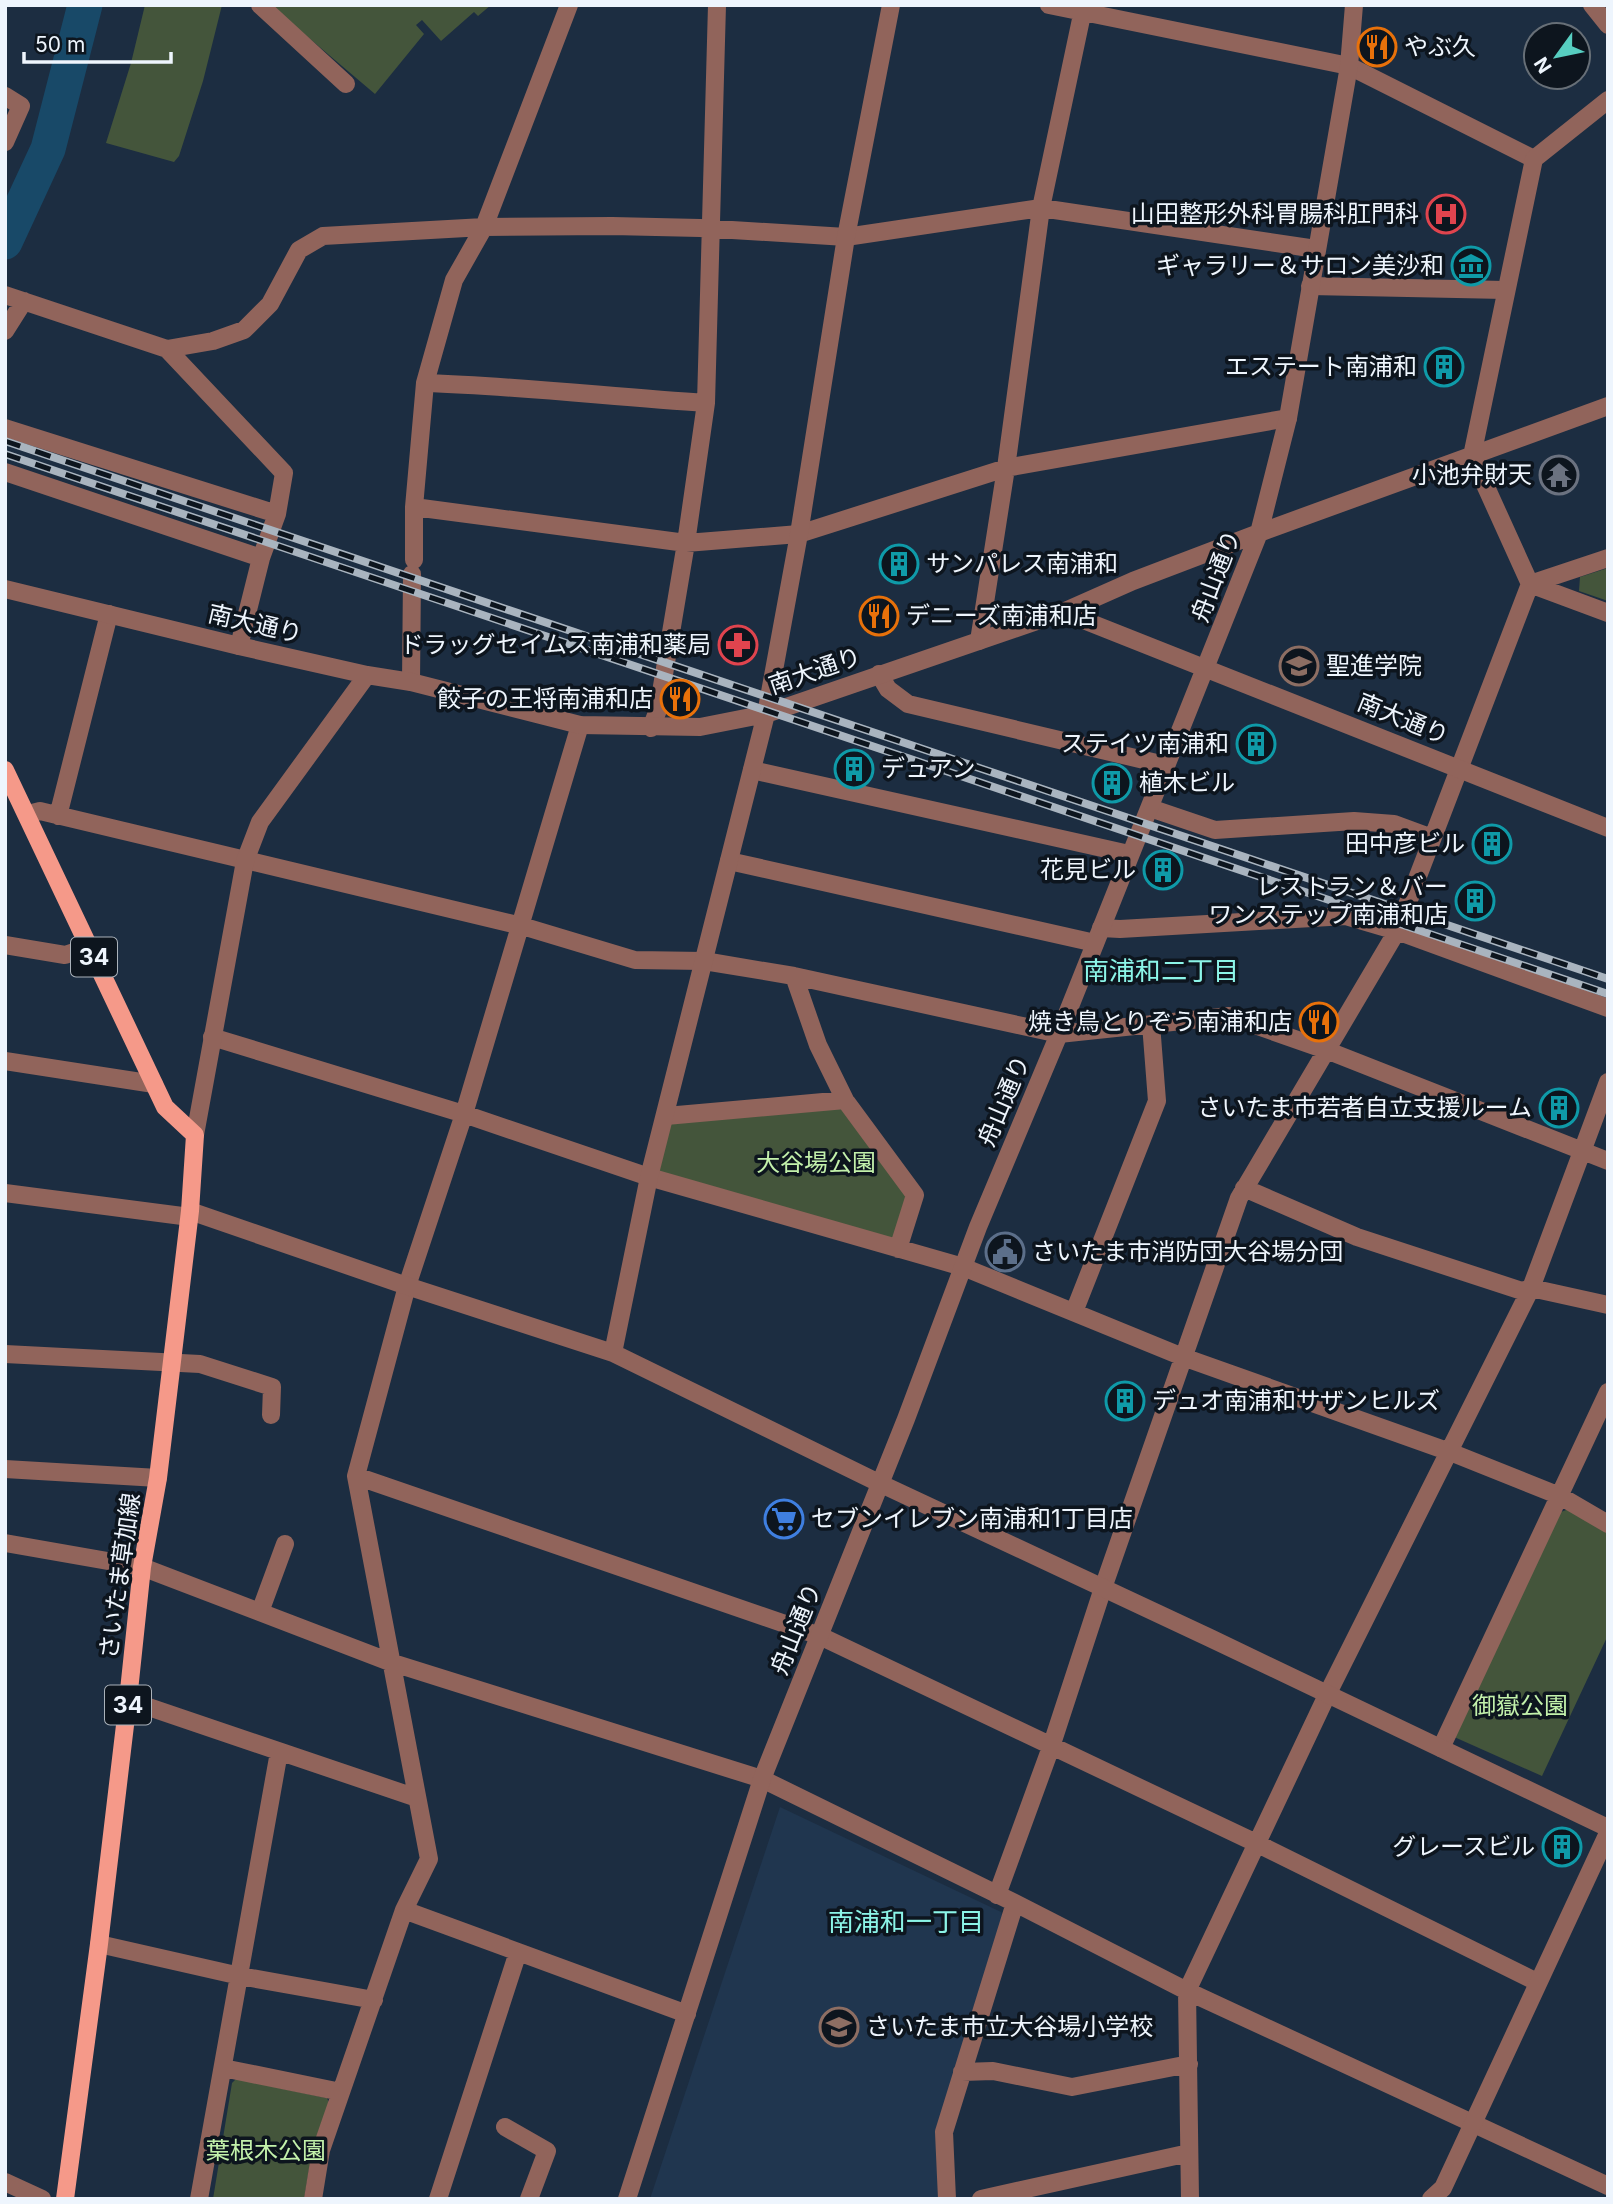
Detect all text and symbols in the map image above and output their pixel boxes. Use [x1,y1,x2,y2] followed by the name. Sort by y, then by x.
[24,21,172,65] scale bar
[1522,21,1592,91] north arrow
[1356,26,1398,68] restaurant icon: やぶ久
[35,32,85,57] text: 50 m
[1404,32,1476,61] place label: やぶ久
[1530,53,1557,77] text: N
[1425,193,1467,235] hospital icon: 山田整形外科胃腸科肛門科
[1131,199,1419,228] place label: 山田整形外科胃腸科肛門科
[1450,245,1492,287] museum icon: ギャラリー＆サロン美沙和
[1156,251,1444,280] place label: ギャラリー＆サロン美沙和
[1423,346,1465,388] building icon: エステート南浦和
[1225,352,1417,381] place label: エステート南浦和
[1538,454,1580,496] temple icon: 小池弁財天
[1412,460,1532,489] place label: 小池弁財天
[1185,526,1246,626] street label: 舟山通り
[878,543,920,585] building icon: サンパレス南浦和
[926,549,1118,578] place label: サンパレス南浦和
[858,595,900,637] restaurant icon: デニーズ南浦和店
[205,599,305,648] street label: 南大通り
[906,601,1097,630] place label: デニーズ南浦和店
[717,624,759,666] pharmacy icon: ドラッグセイムス南浦和薬局
[399,630,711,659] place label: ドラッグセイムス南浦和薬局
[765,641,865,700] street label: 南大通り
[1278,645,1320,687] school or university icon: 聖進学院
[1326,651,1422,680] place label: 聖進学院
[659,678,701,720] restaurant icon: 餃子の王将南浦和店
[437,684,653,713] place label: 餃子の王将南浦和店
[1353,687,1453,750] street label: 南大通り
[1235,723,1277,765] building icon: ステイツ南浦和
[1061,729,1229,758] place label: ステイツ南浦和
[833,748,875,790] building icon: デュアン
[881,754,976,783] place label: デュアン
[1091,762,1133,804] building icon: 植木ビル
[1139,768,1235,797] place label: 植木ビル
[1471,823,1513,865] building icon: 田中彦ビル
[1345,829,1465,858] place label: 田中彦ビル
[1142,849,1184,891] building icon: 花見ビル
[1040,855,1136,884] place label: 花見ビル
[1208,872,1448,929] place label: レストラン＆バー ワンステップ南浦和店
[1454,880,1496,922] building icon: レストラン＆バー ワンステップ南浦和店
[71,938,117,976] road number: 34
[1083,955,1239,986] district label: 南浦和二丁目
[1298,1001,1340,1043] restaurant icon: 焼き鳥とりぞう南浦和店
[1028,1007,1292,1036] place label: 焼き鳥とりぞう南浦和店
[971,1051,1036,1151] street label: 舟山通り
[1538,1087,1580,1129] building icon: さいたま市若者自立支援ルーム
[1197,1093,1532,1122] place label: さいたま市若者自立支援ルーム
[756,1148,876,1177] park label: 大谷場公園
[984,1231,1026,1273] public building icon: さいたま市消防団大谷場分団
[1032,1237,1343,1266] place label: さいたま市消防団大谷場分団
[1104,1380,1146,1422] building icon: デュオ南浦和サザンヒルズ
[1152,1386,1440,1415] place label: デュオ南浦和サザンヒルズ
[94,1491,146,1661] street label: さいたま草加線
[763,1498,805,1540] supermarket icon: セブンイレブン南浦和1丁目店
[811,1504,1133,1533] place label: セブンイレブン南浦和1丁目店
[764,1579,827,1679] street label: 舟山通り
[105,1686,151,1724] road number: 34
[1472,1691,1568,1720] park label: 御嶽公園
[1541,1826,1583,1868] building icon: グレースビル
[1392,1832,1535,1861] place label: グレースビル
[828,1906,984,1937] district label: 南浦和一丁目
[818,2006,860,2048] school or university icon: さいたま市立大谷場小学校
[866,2012,1153,2041] place label: さいたま市立大谷場小学校
[206,2136,326,2165] park label: 葉根木公園

